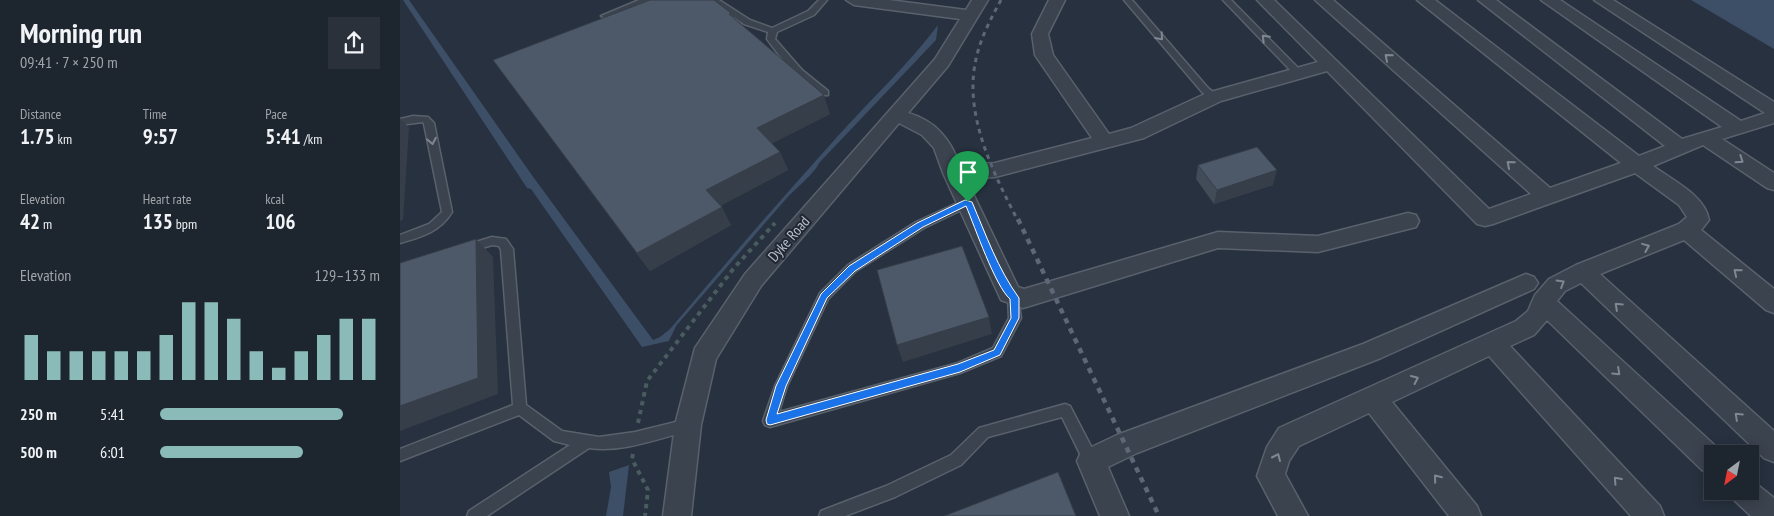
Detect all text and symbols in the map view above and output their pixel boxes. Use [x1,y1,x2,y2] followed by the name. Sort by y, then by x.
[20,14,142,51] text: Morning run
[328,17,380,69] button: share
[1154,31,1162,40] one-way arrow
[1262,34,1271,43] one-way arrow
[20,52,118,72] text: 09:41 · 7 × 250 m
[1385,54,1394,63] one-way arrow
[20,105,61,123] text: Distance
[143,105,167,123] text: Time
[265,105,287,123] text: Pace
[20,123,55,150] text: 1.75
[143,123,178,150] text: 9:57
[265,123,301,150] text: 5:41
[55,130,72,148] text: km
[301,130,322,148] text: /km
[426,137,437,146] one-way arrow
[947,151,989,202] pin
[1734,154,1743,163] one-way arrow
[954,158,982,186] icon: arrive
[1507,161,1516,170] one-way arrow
[20,190,65,208] text: Elevation
[143,190,192,208] text: Heart rate
[265,190,284,208] text: kcal
[20,208,40,235] text: 42
[143,208,173,235] text: 135
[265,208,295,235] text: 106
[764,212,814,265] street label: Dyke Road
[40,215,52,233] text: m
[173,215,197,233] text: bpm
[1641,242,1649,252] one-way arrow
[20,265,71,285] text: Elevation
[315,265,380,285] text: 129–133 m
[1733,268,1742,277] one-way arrow
[1556,280,1565,290] one-way arrow
[1615,303,1624,312] one-way arrow
[1612,366,1621,375] one-way arrow
[1410,374,1419,385] one-way arrow
[20,404,57,424] text: 250 m
[100,404,125,424] text: 5:41
[1735,413,1744,422] one-way arrow
[20,442,57,462] text: 500 m
[100,442,125,462] text: 6:01
[1704,445,1759,500] north arrow
[1704,445,1759,500] map controls
[1271,453,1282,462] one-way arrow
[1434,475,1442,484] one-way arrow
[1614,477,1623,486] one-way arrow

